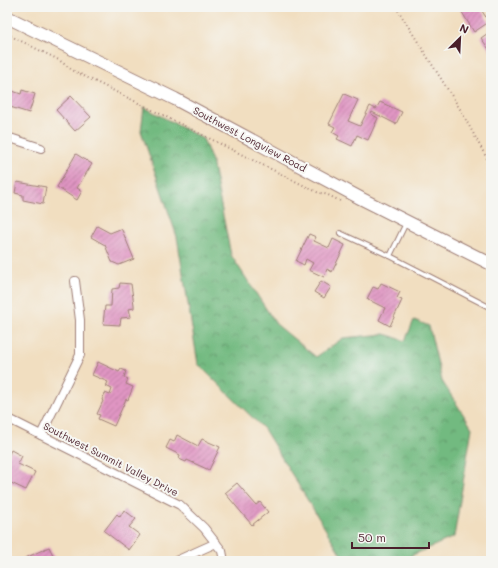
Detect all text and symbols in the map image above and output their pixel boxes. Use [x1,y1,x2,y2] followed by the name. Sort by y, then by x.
[440,18,480,58] north arrow
[457,20,471,37] text: N
[191,103,309,175] street label: Southwest Longview Road
[41,419,181,499] street label: Southwest Summit Valley Drive
[352,524,429,550] scale bar
[358,529,386,545] text: 50 m

